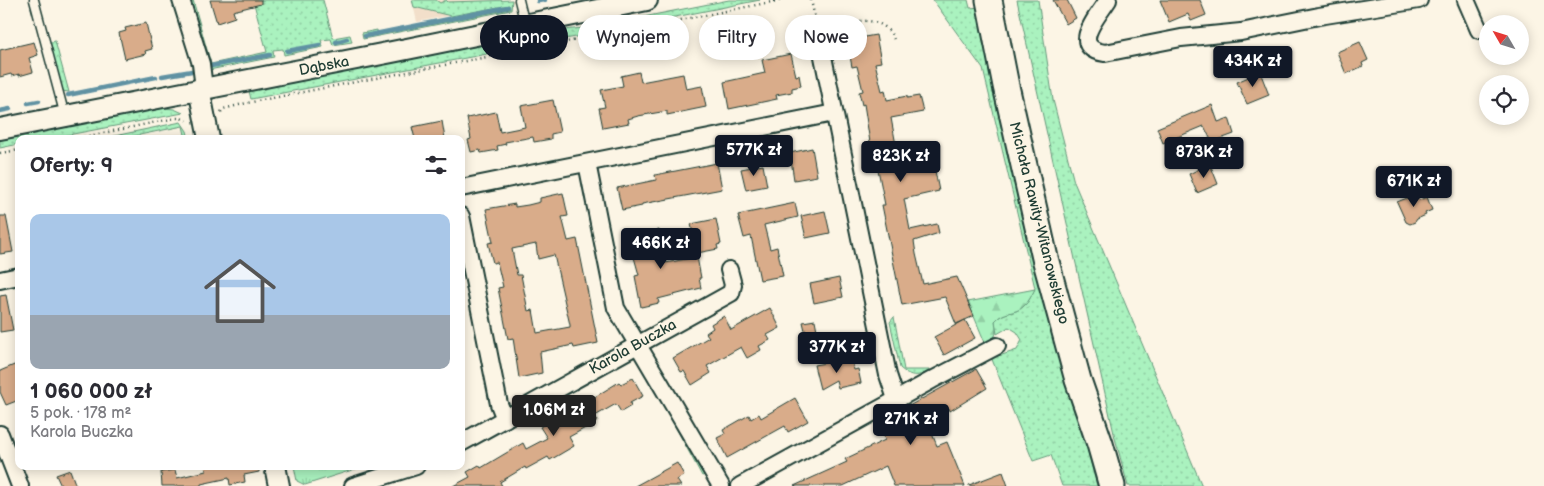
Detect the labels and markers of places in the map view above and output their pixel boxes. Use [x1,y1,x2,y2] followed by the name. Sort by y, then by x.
[1207,46,1299,88] pin: 434K zł
[708,134,800,177] pin: 577K zł
[1158,136,1250,179] pin: 873K zł
[855,140,947,183] pin: 823K zł
[1368,166,1460,208] pin: 671K zł
[615,228,707,270] pin: 466K zł
[791,332,883,374] pin: 377K zł
[502,394,606,437] pin: 1.06M zł
[865,404,957,446] pin: 271K zł

